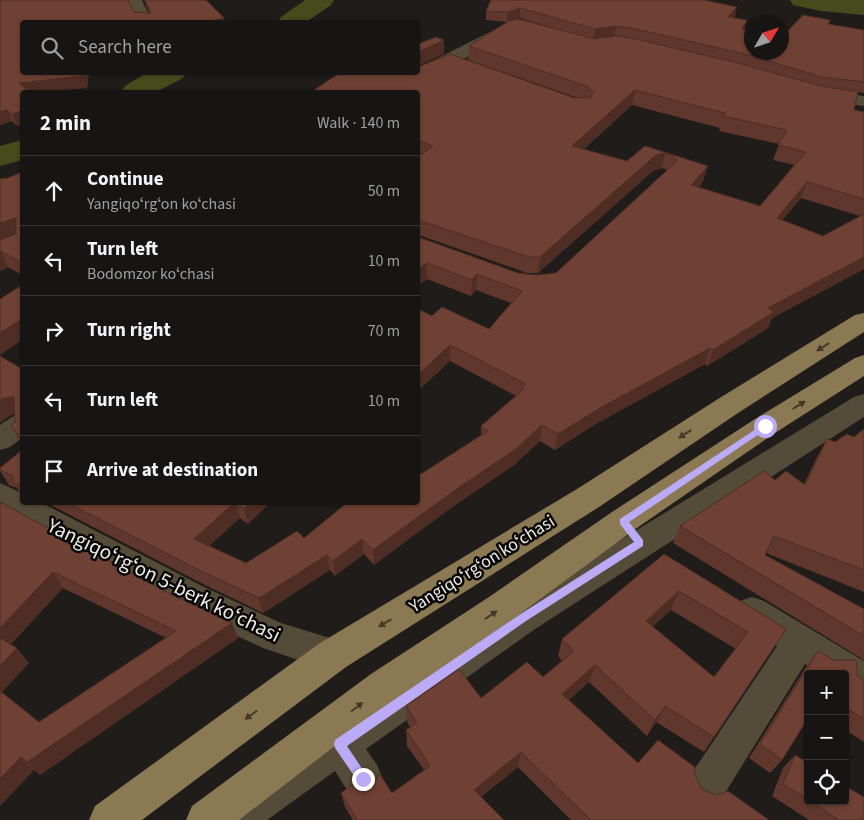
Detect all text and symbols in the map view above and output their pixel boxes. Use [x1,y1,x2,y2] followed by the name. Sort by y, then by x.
[744,15,789,60] north arrow
[20,20,420,75] search box
[38,34,66,62] icon: search
[78,34,172,61] text: Search here
[40,108,91,138] text: 2 min
[317,112,400,134] text: Walk · 140 m
[87,166,164,193] text: Continue
[40,177,68,205] icon: ahead
[368,180,400,202] text: 50 m
[87,193,236,215] text: Yangiqoʻrgʻon koʻchasi
[87,236,158,263] text: Turn left
[40,247,68,275] icon: left
[368,250,400,272] text: 10 m
[87,263,214,285] text: Bodomzor koʻchasi
[40,317,68,345] icon: right
[87,317,171,344] text: Turn right
[368,320,400,342] text: 70 m
[816,342,829,352] one-way arrow
[40,387,68,415] icon: left
[87,387,158,414] text: Turn left
[368,390,400,412] text: 10 m
[792,400,805,410] one-way arrow
[754,415,777,438] route start
[679,429,692,439] one-way arrow
[40,457,68,485] icon: arrive
[87,457,258,484] text: Arrive at destination
[404,509,560,619] street label: Yangiqoʻrgʻon koʻchasi
[41,510,286,650] street label: Yangiqoʻrgʻon 5-berk koʻchasi
[484,610,498,620] one-way arrow
[378,619,392,628] one-way arrow
[804,670,849,805] map controls
[804,670,849,715] button: +
[350,701,363,712] one-way arrow
[244,710,258,720] one-way arrow
[804,715,849,760] button: −
[804,760,849,805] button: locate
[352,768,375,791] route end

